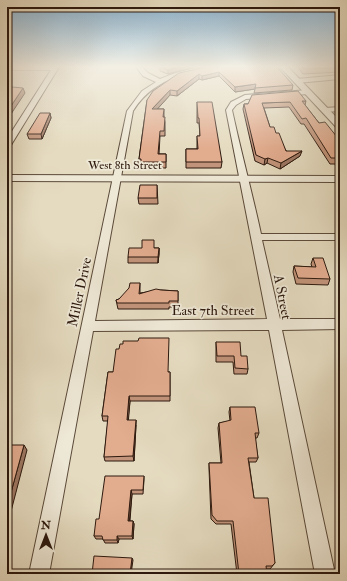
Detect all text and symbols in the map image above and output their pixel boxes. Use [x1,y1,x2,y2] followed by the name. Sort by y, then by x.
[87,158,162,173] street label: West 8th Street
[64,256,95,328] street label: Miller Drive
[270,272,295,322] street label: A Street
[171,302,255,319] street label: East 7th Street
[26,515,66,555] north arrow
[40,519,52,532] text: N

